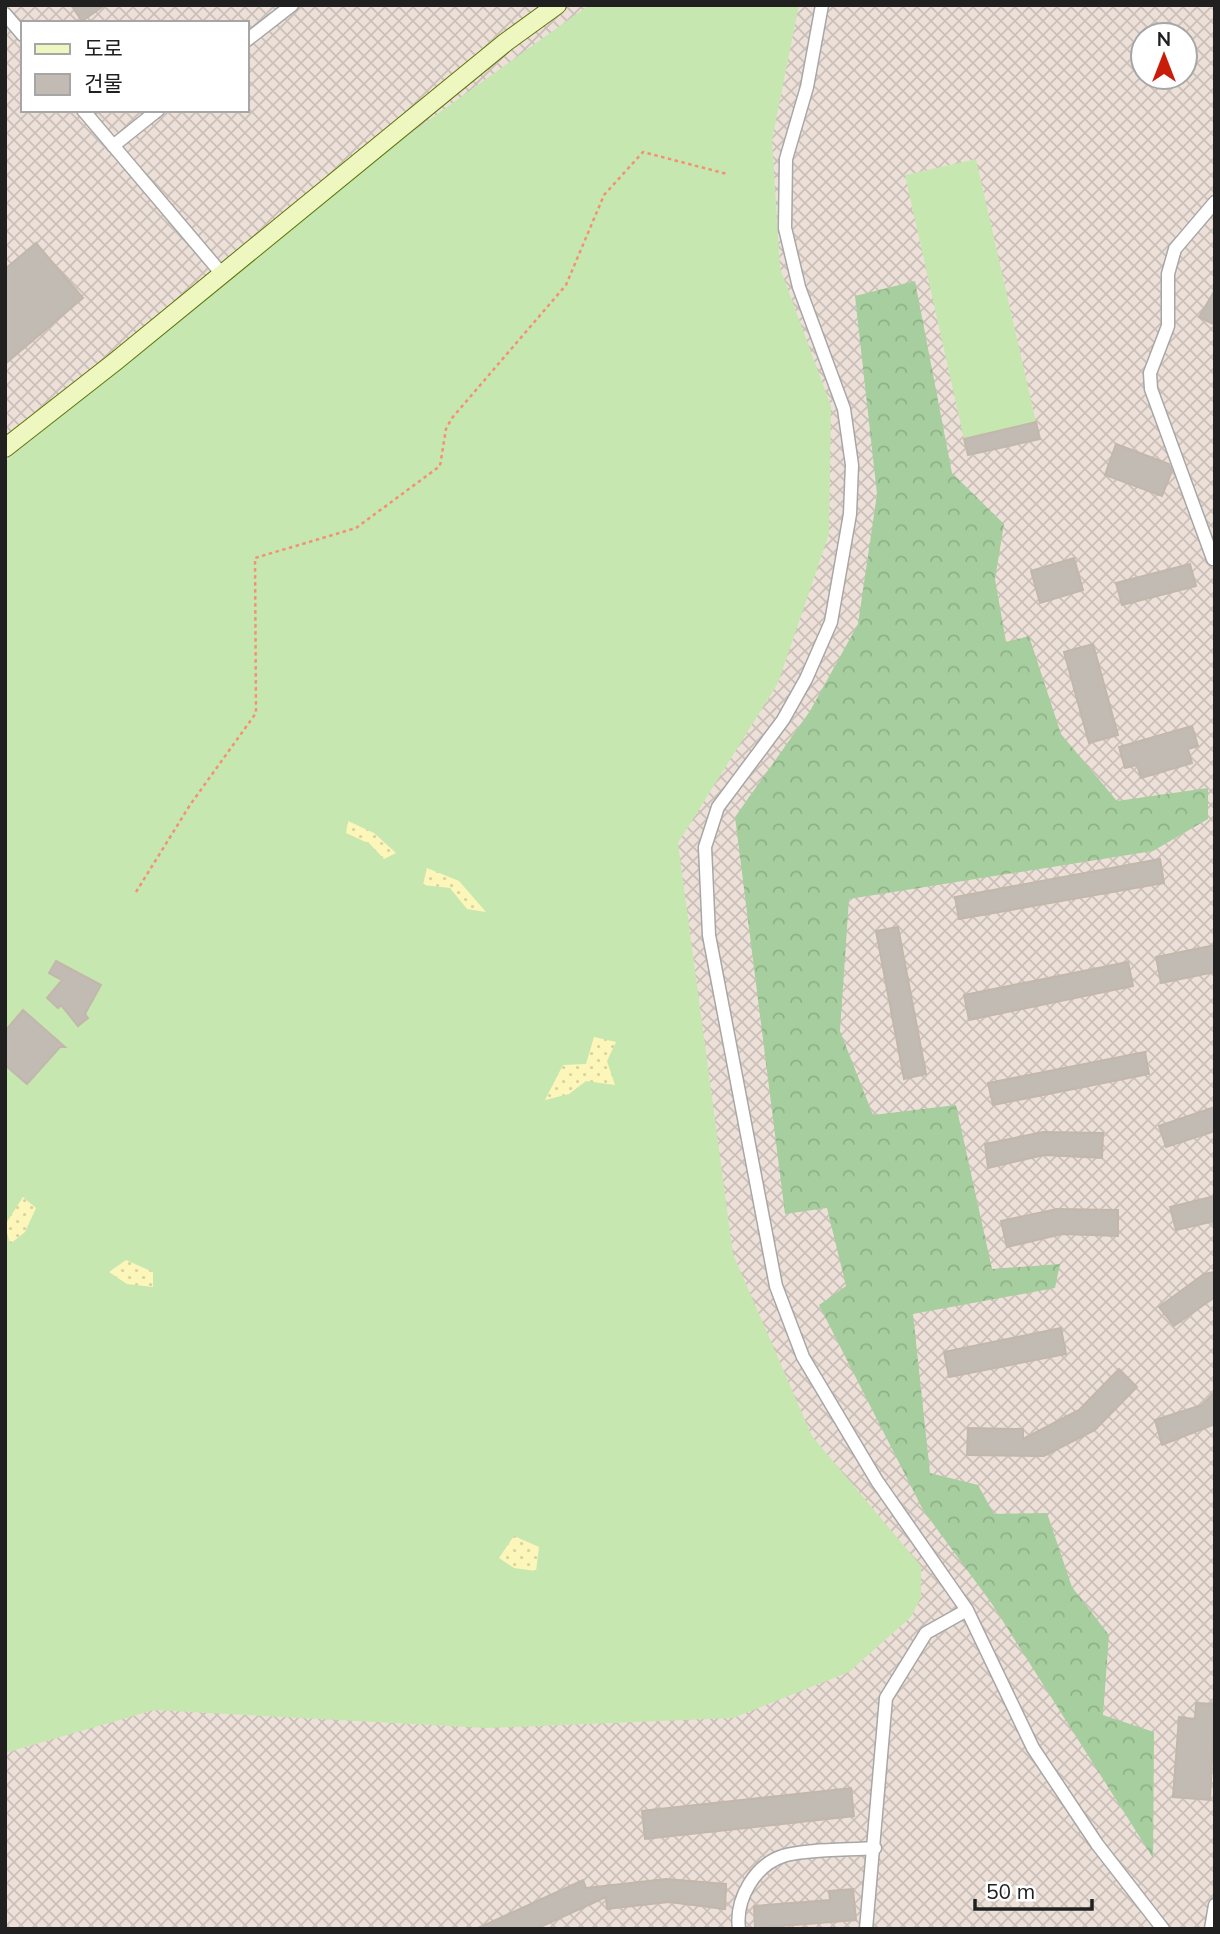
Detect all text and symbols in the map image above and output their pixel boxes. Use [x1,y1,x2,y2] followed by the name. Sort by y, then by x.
[21,21,248,112] legend
[1129,21,1199,91] north arrow
[1157,27,1171,51] text: N
[84,35,123,61] text: 도로
[84,70,123,96] text: 건물
[975,1868,1092,1912] scale bar
[986,1878,1035,1904] text: 50 m

